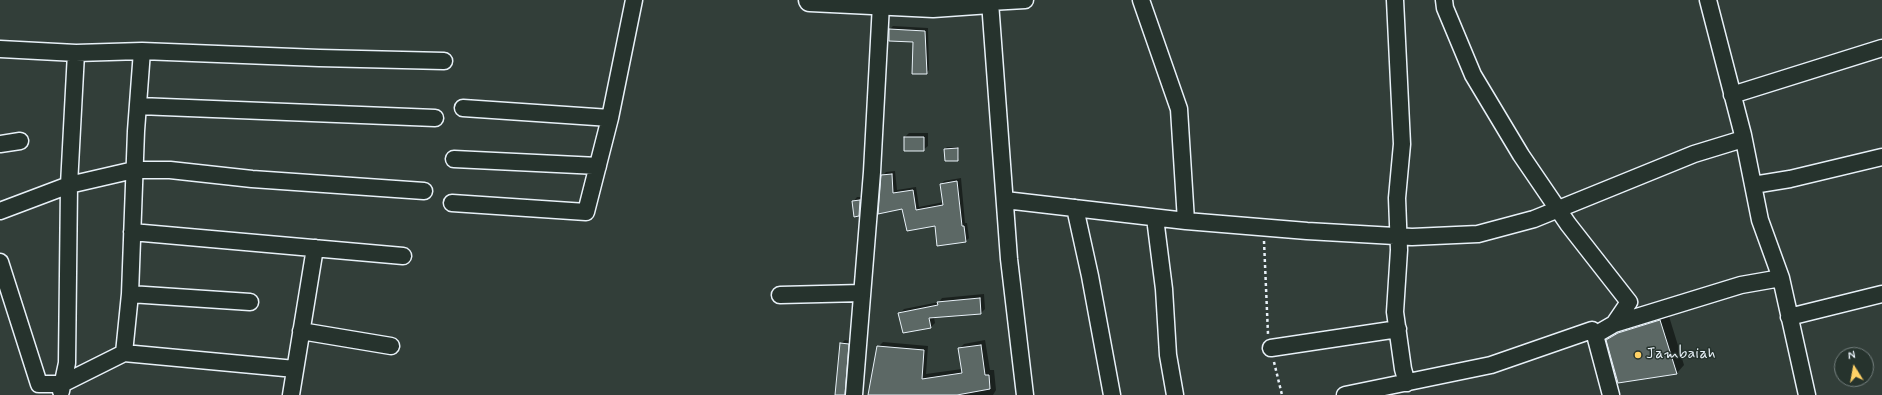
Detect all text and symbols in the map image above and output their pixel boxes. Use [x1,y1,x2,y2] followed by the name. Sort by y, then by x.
[1646,345,1716,365] place label: Jambaiah
[1834,347,1874,387] north arrow
[1847,349,1857,364] text: N
[1633,350,1643,360] marker: Jambaiah

